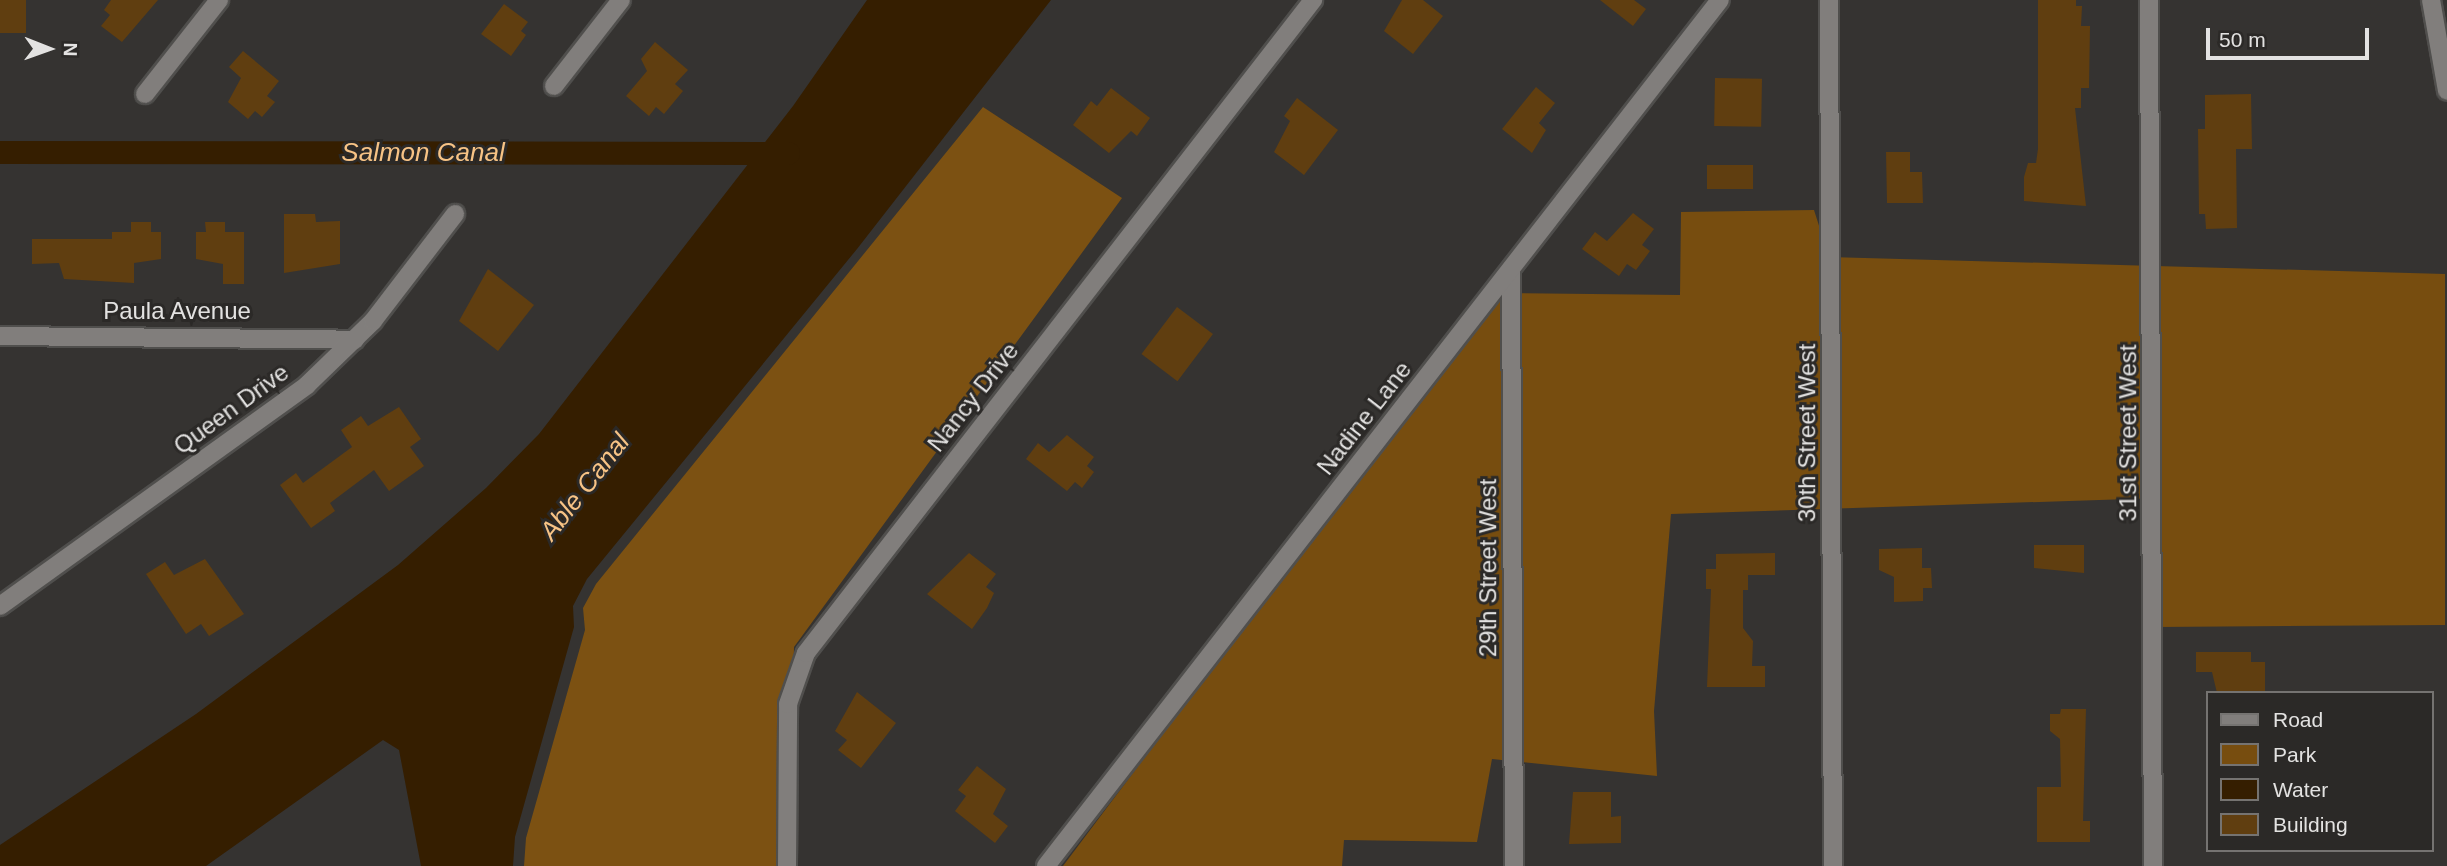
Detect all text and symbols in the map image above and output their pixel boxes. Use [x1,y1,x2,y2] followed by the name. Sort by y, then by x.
[14,14,84,84] north arrow
[2209,14,2372,58] scale bar
[2219,28,2266,51] text: 50 m
[60,42,81,56] text: N
[341,137,505,169] water label: Salmon Canal
[102,297,252,325] street label: Paula Avenue
[921,337,1025,457] street label: Nancy Drive
[1793,344,1821,522] street label: 30th Street West
[2114,345,2142,521] street label: 31st Street West
[1311,356,1417,480] street label: Nadine Lane
[168,358,294,460] street label: Queen Drive
[534,427,636,547] water label: Able Canal
[1474,479,1502,657] street label: 29th Street West
[2206,691,2433,852] legend
[2273,708,2323,731] text: Road
[2273,743,2316,766] text: Park
[2273,778,2328,801] text: Water
[2273,813,2348,836] text: Building

